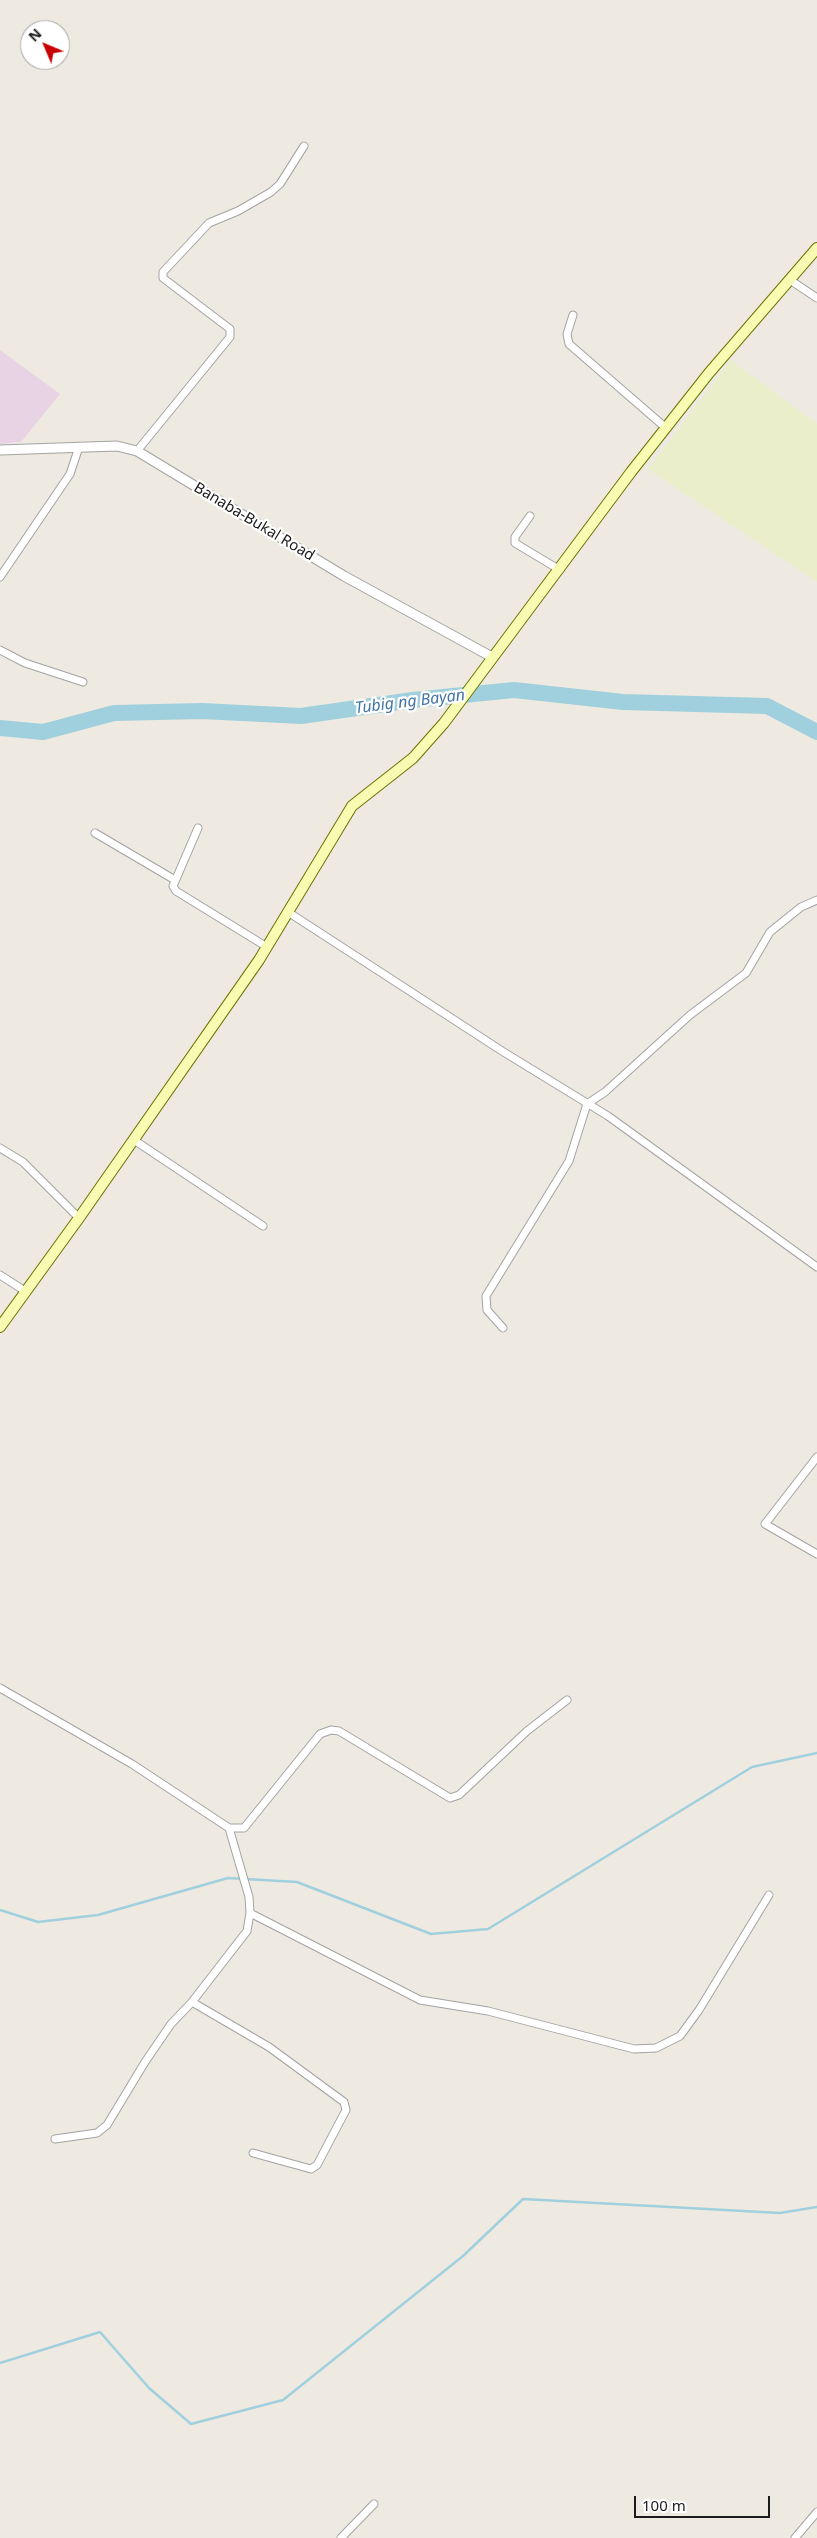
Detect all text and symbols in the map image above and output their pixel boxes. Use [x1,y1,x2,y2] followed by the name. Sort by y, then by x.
[20,20,70,70] north arrow
[24,24,45,45] text: N
[190,479,318,565] street label: Banaba-Bukal Road
[354,686,466,718] water label: Tubig ng Bayan
[637,2486,773,2518] scale bar
[642,2495,686,2515] text: 100 m

